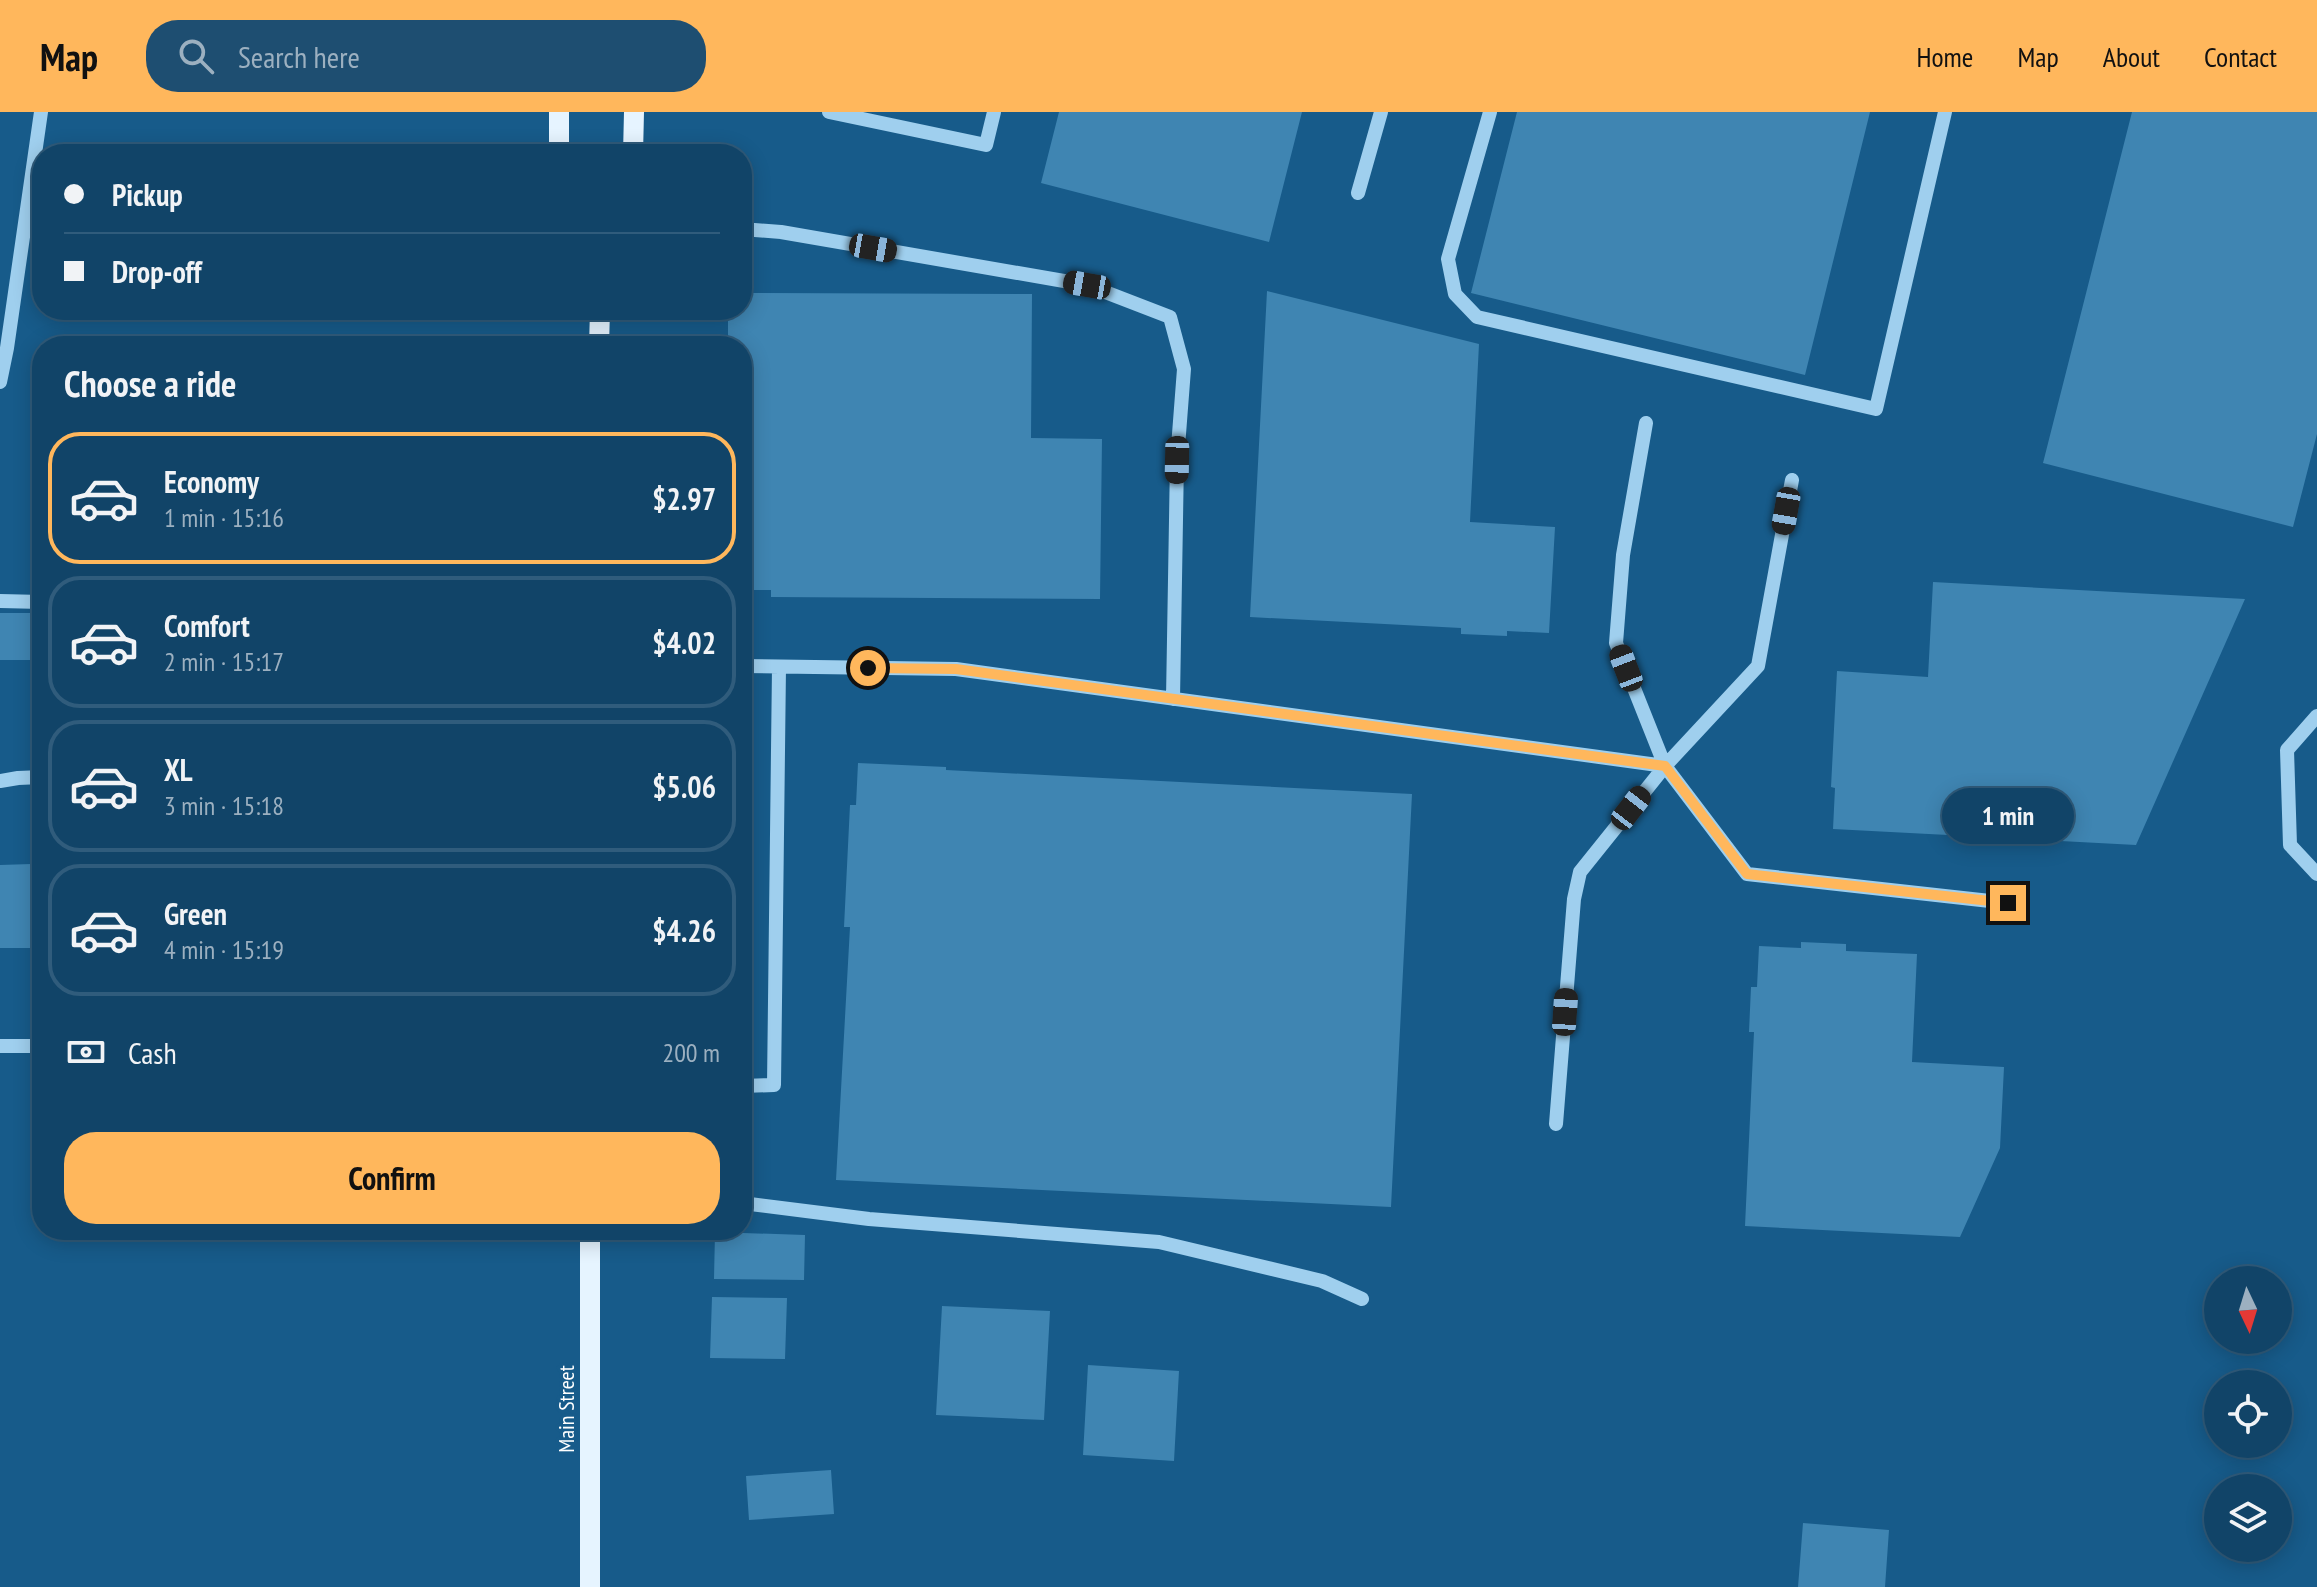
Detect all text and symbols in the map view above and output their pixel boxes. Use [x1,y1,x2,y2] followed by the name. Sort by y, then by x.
[146,20,706,92] search box
[40,32,98,81] text: Map
[174,34,218,78] icon: search
[238,37,360,76] text: Search here
[1917,38,1973,75] text: Home
[2017,38,2059,75] text: Map
[2103,38,2160,75] text: About
[2204,38,2277,75] text: Contact
[112,175,183,214] text: Pickup
[847,232,899,264] car
[112,252,202,291] text: Drop-off
[1061,269,1113,301] car
[64,360,236,407] text: Choose a ride
[1165,436,1189,484] car
[68,462,140,534] icon: car
[164,462,259,501] text: Economy
[652,479,716,518] text: $2.97
[1770,485,1802,537] car
[164,501,284,534] text: 1 min · 15:16
[68,606,140,678] icon: car
[164,606,250,645] text: Comfort
[652,623,716,662] text: $4.02
[1606,641,1646,695] car
[164,645,284,678] text: 2 min · 15:17
[850,650,886,686] route start
[68,750,140,822] icon: car
[164,750,193,789] text: XL
[652,767,716,806] text: $5.06
[1607,782,1655,834] car
[1942,787,2074,843] callout: 1 min
[164,789,284,822] text: 3 min · 15:18
[1982,799,2034,832] text: 1 min
[1990,885,2026,921] route end
[68,894,140,966] icon: car
[164,894,227,933] text: Green
[652,911,716,950] text: $4.26
[164,933,284,966] text: 4 min · 15:19
[1551,987,1579,1037] car
[64,1030,108,1074] icon: cash
[128,1033,177,1072] text: Cash
[662,1036,720,1069] text: 200 m
[64,1132,720,1224] button: Confirm
[2204,1266,2292,1354] north arrow
[2204,1266,2292,1562] map controls
[552,1365,580,1453] street label: Main Street
[2204,1370,2292,1458] button: locate
[2204,1474,2292,1562] button: layers

